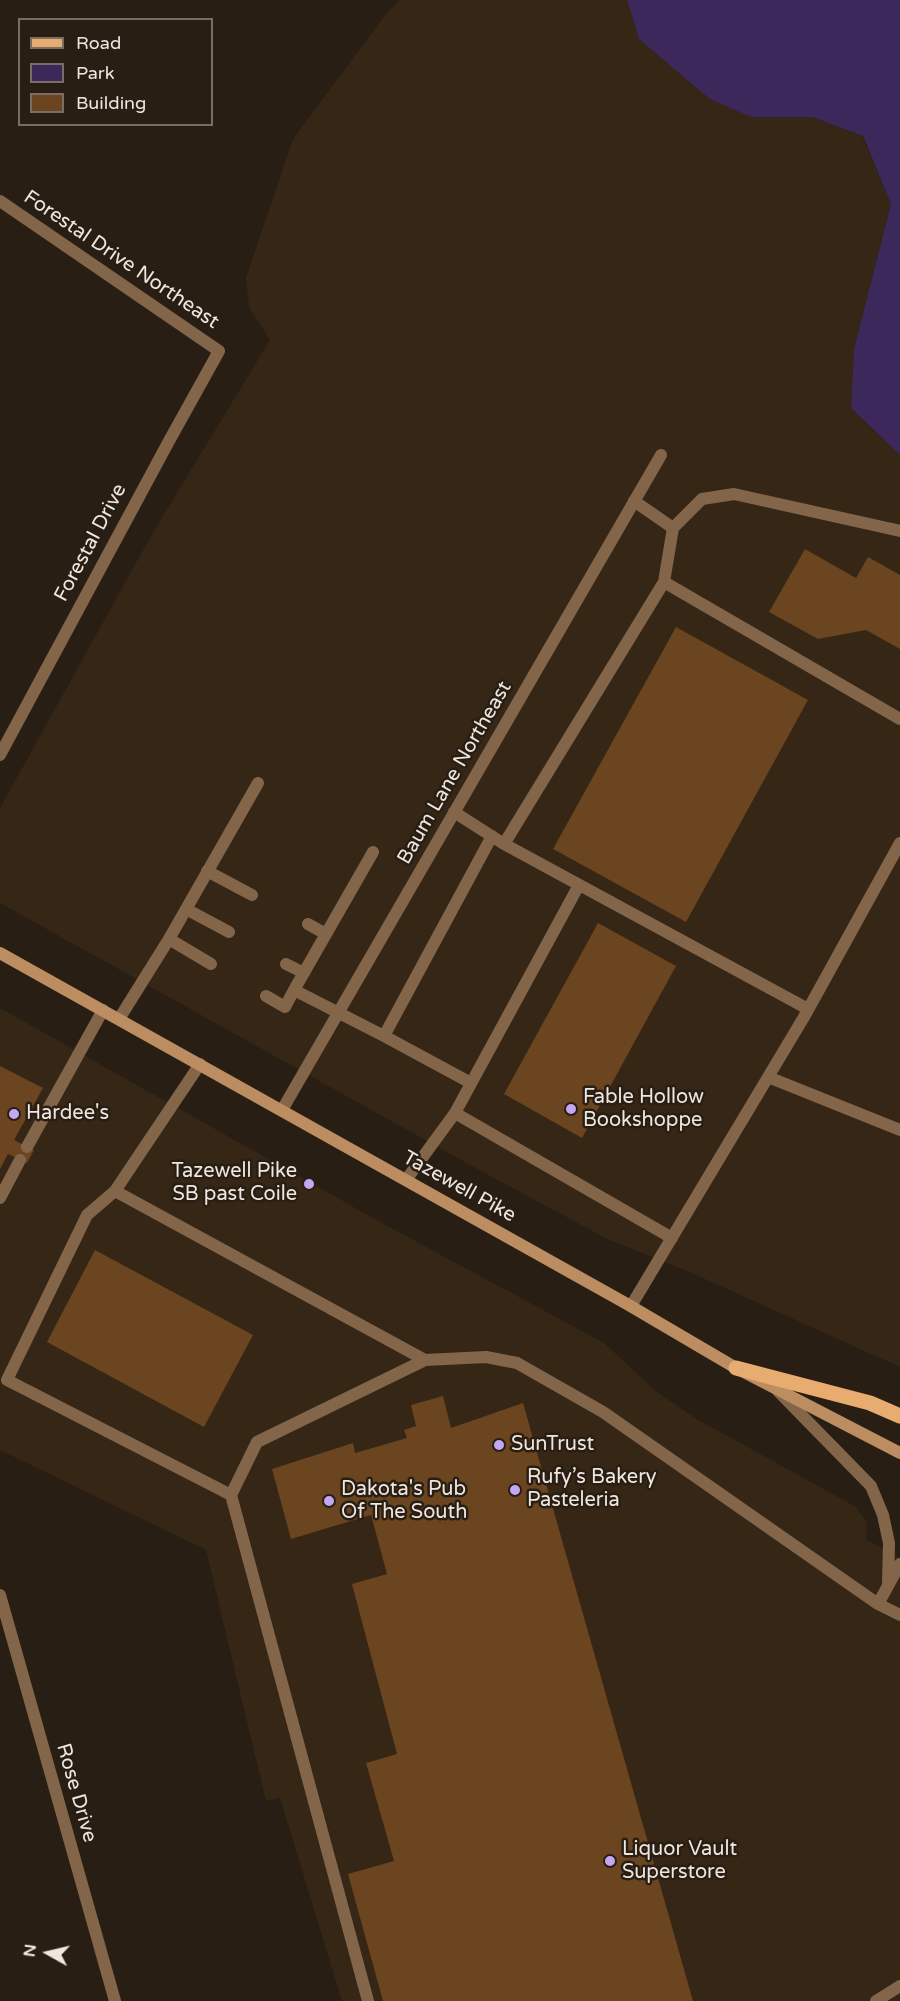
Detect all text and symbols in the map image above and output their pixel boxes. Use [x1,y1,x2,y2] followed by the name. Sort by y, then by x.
[18,18,213,126] legend
[76,32,121,54] text: Road
[76,62,114,84] text: Park
[76,92,146,114] text: Building
[19,186,223,334] street label: Forestal Drive Northeast
[50,480,132,606] street label: Forestal Drive
[393,677,517,869] street label: Baum Lane Northeast
[583,1086,704,1133] place label: Fable Hollow Bookshoppe
[26,1102,109,1126] place label: Hardee's
[564,1102,578,1116] marker: Fable Hollow Bookshoppe
[7,1107,21,1121] marker: Hardee's
[398,1146,520,1228] street label: Tazewell Pike
[172,1160,297,1207] place label: Tazewell Pike SB past Coile
[302,1177,316,1191] marker: Tazewell Pike SB past Coile
[511,1433,594,1457] place label: SunTrust
[492,1438,506,1452] marker: SunTrust
[527,1466,657,1513] place label: Rufy’s Bakery Pasteleria
[341,1478,467,1525] place label: Dakota's Pub Of The South
[508,1483,522,1497] marker: Rufy’s Bakery Pasteleria
[322,1494,336,1508] marker: Dakota's Pub Of The South
[50,1741,102,1845] street label: Rose Drive
[622,1838,737,1885] place label: Liquor Vault Superstore
[603,1854,617,1868] marker: Liquor Vault Superstore
[18,1923,78,1983] north arrow
[19,1943,41,1958] text: N

